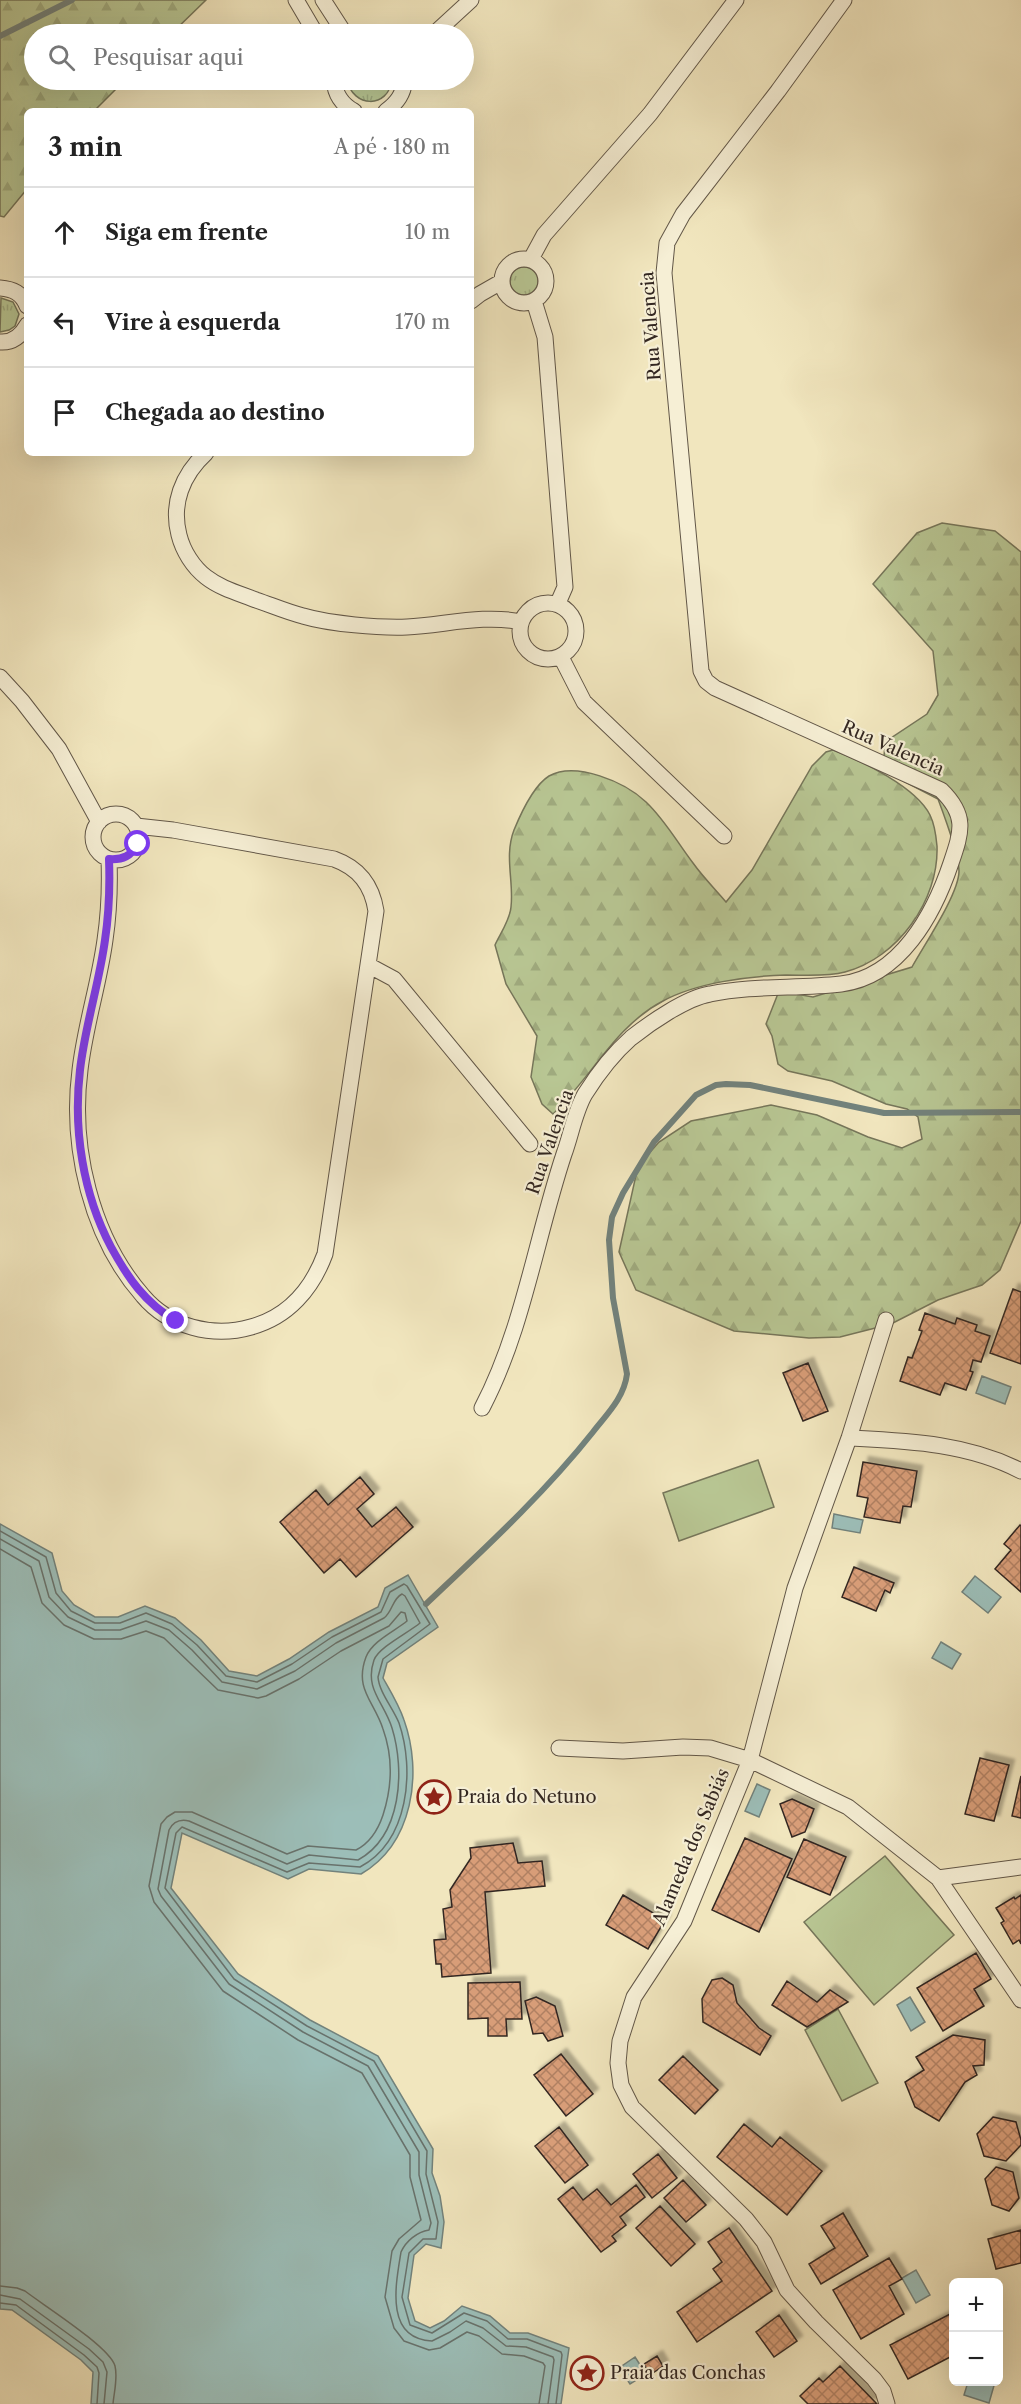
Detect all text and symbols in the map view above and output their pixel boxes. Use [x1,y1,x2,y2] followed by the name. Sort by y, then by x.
[24,24,474,90] search box
[45,41,78,74] icon: search
[93,44,243,71] text: Pesquisar aqui
[48,131,122,163] text: 3 min
[334,135,450,159] text: A pé · 180 m
[48,216,81,249] icon: ahead
[105,219,268,246] text: Siga em frente
[405,220,450,244] text: 10 m
[636,270,666,381] street label: Rua Valencia
[48,306,81,339] icon: left
[105,309,280,336] text: Vire à esquerda
[395,310,450,334] text: 170 m
[48,396,81,429] icon: arrive
[105,399,325,426] text: Chegada ao destino
[838,716,948,781] street label: Rua Valencia
[124,830,150,856] route start
[522,1086,578,1197] street label: Rua Valencia
[162,1307,188,1333] route end
[648,1765,734,1930] street label: Alameda dos Sabiás
[416,1779,452,1815] place icon: Praia do Netuno
[457,1786,597,1808] place label: Praia do Netuno
[949,2278,1003,2386] map controls
[949,2278,1003,2332] button: +
[949,2332,1003,2386] button: −
[569,2355,605,2391] place icon: Praia das Conchas
[610,2362,766,2384] place label: Praia das Conchas

